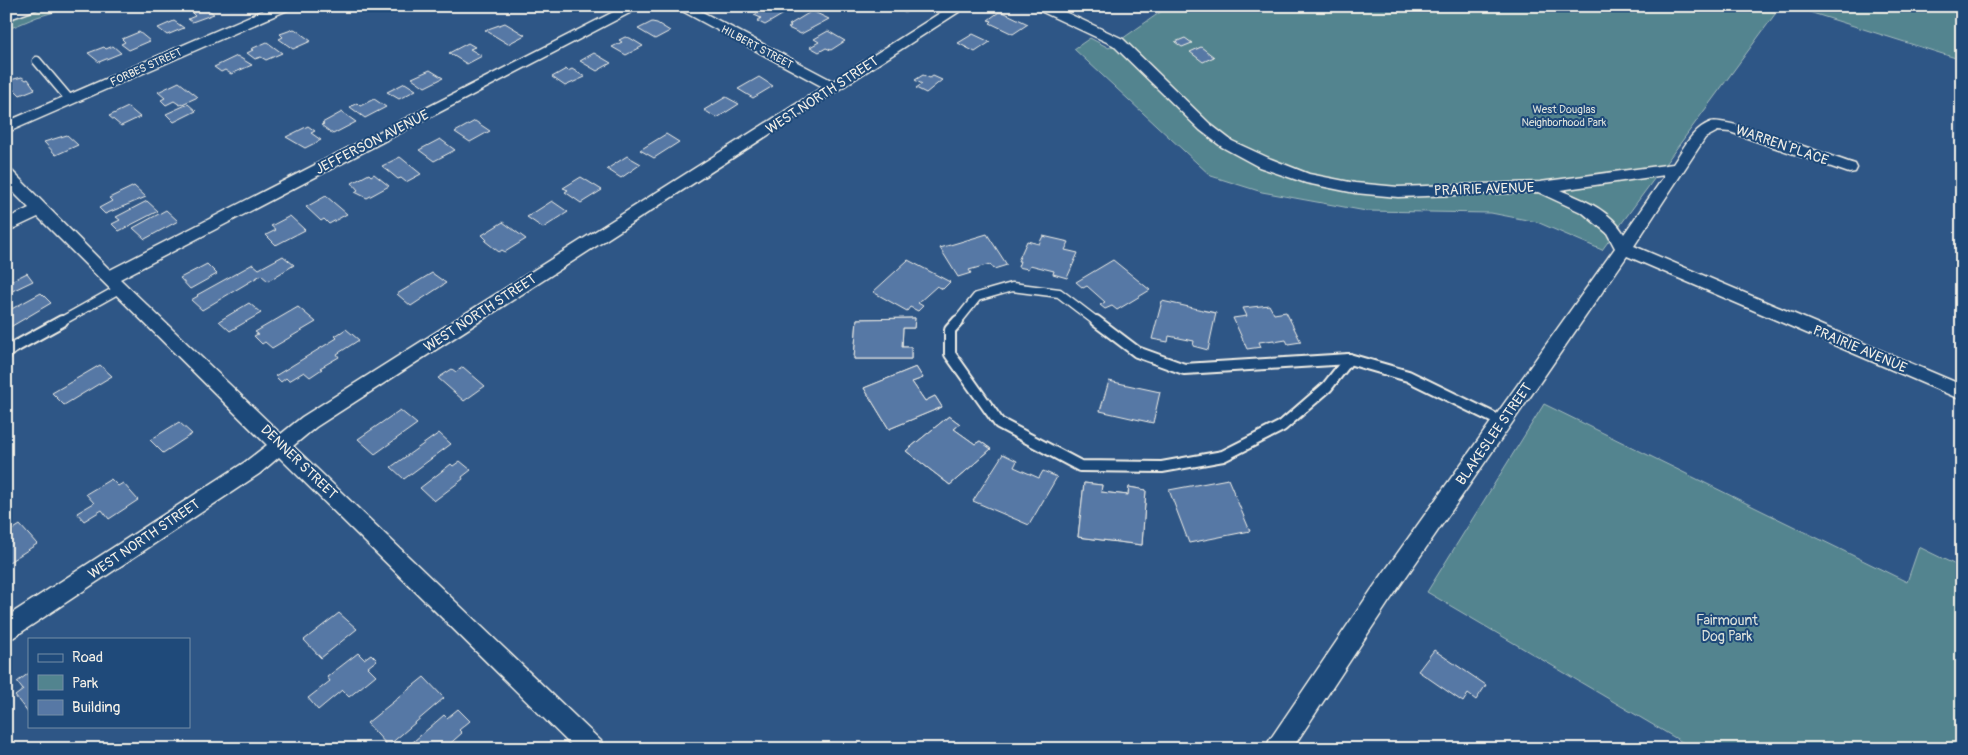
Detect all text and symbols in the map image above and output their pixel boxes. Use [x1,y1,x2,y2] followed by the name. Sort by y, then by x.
[719,23,795,71] street label: HILBERT STREET
[108,45,184,89] street label: FORBES STREET
[763,52,882,138] street label: WEST NORTH STREET
[1522,103,1607,129] park label: West Douglas Neighborhood Park
[312,106,432,178] street label: JEFFERSON AVENUE
[1733,121,1831,169] street label: WARREN PLACE
[1433,179,1535,199] street label: PRAIRIE AVENUE
[421,270,540,356] street label: WEST NORTH STREET
[1810,322,1910,376] street label: PRAIRIE AVENUE
[1452,380,1536,488] street label: BLAKESLEE STREET
[257,421,341,503] street label: DENNER STREET
[85,495,203,583] street label: WEST NORTH STREET
[1696,612,1758,645] park label: Fairmount Dog Park
[28,638,190,728] legend
[72,648,103,667] text: Road
[72,674,99,693] text: Park
[72,698,120,717] text: Building

